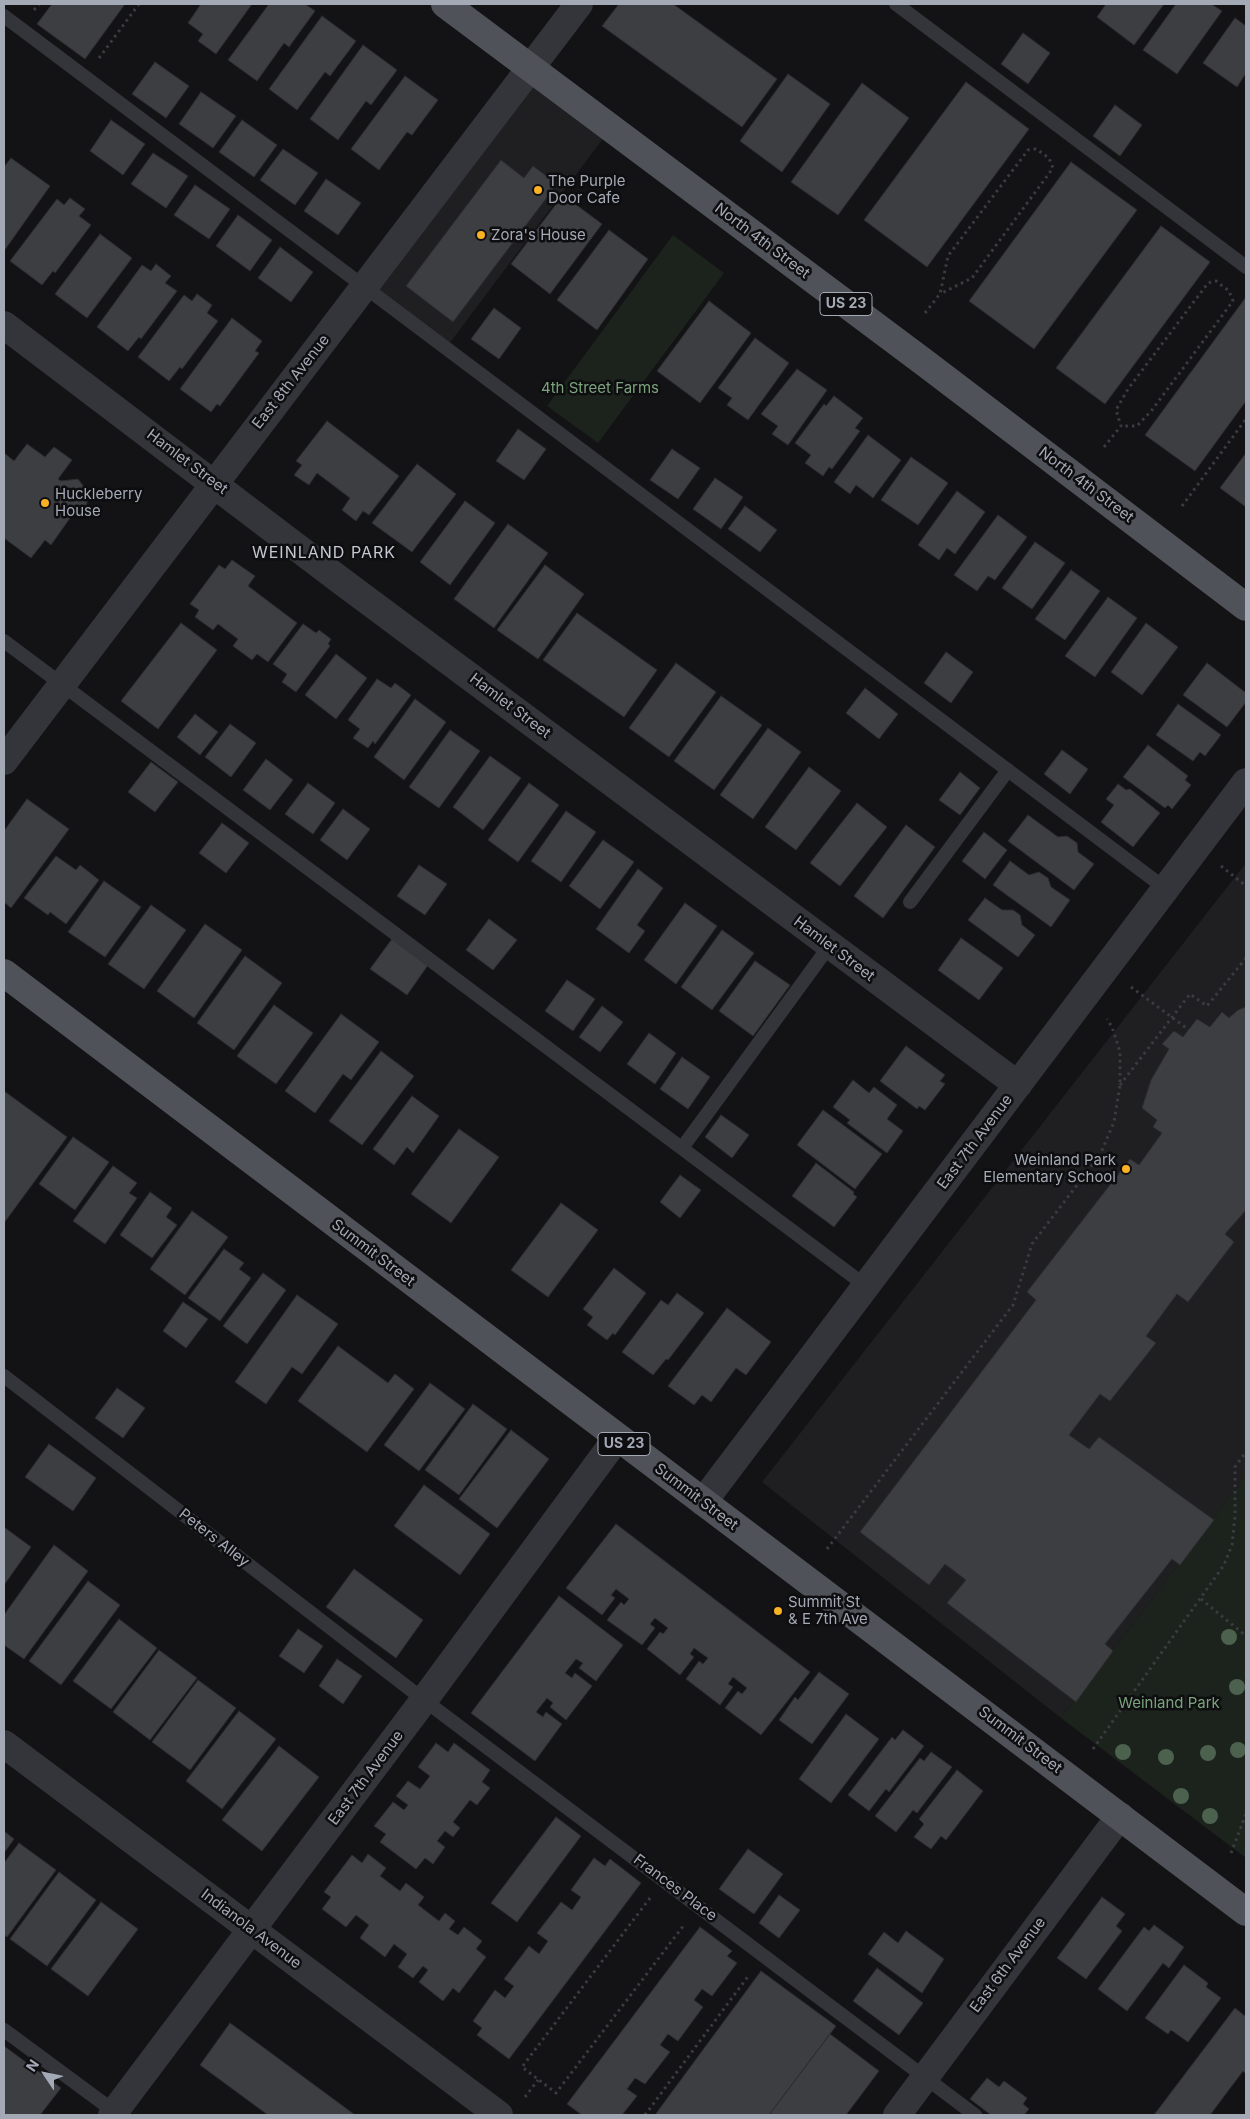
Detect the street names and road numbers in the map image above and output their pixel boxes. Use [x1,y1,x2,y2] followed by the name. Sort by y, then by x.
[711,199,813,283] street label: North 4th Street
[820,292,872,316] road number: US 23
[249,331,333,433] street label: East 8th Avenue
[143,426,231,498] street label: Hamlet Street
[1035,443,1137,527] street label: North 4th Street
[466,670,554,742] street label: Hamlet Street
[790,913,878,985] street label: Hamlet Street
[934,1091,1016,1193] street label: East 7th Avenue
[328,1216,418,1290] street label: Summit Street
[598,1432,650,1456] road number: US 23
[651,1460,741,1534] street label: Summit Street
[175,1505,253,1571] street label: Peters Alley
[975,1703,1065,1777] street label: Summit Street
[325,1727,407,1829] street label: East 7th Avenue
[630,1851,720,1925] street label: Frances Place
[197,1885,305,1973] street label: Indianola Avenue
[966,1914,1050,2016] street label: East 6th Avenue

